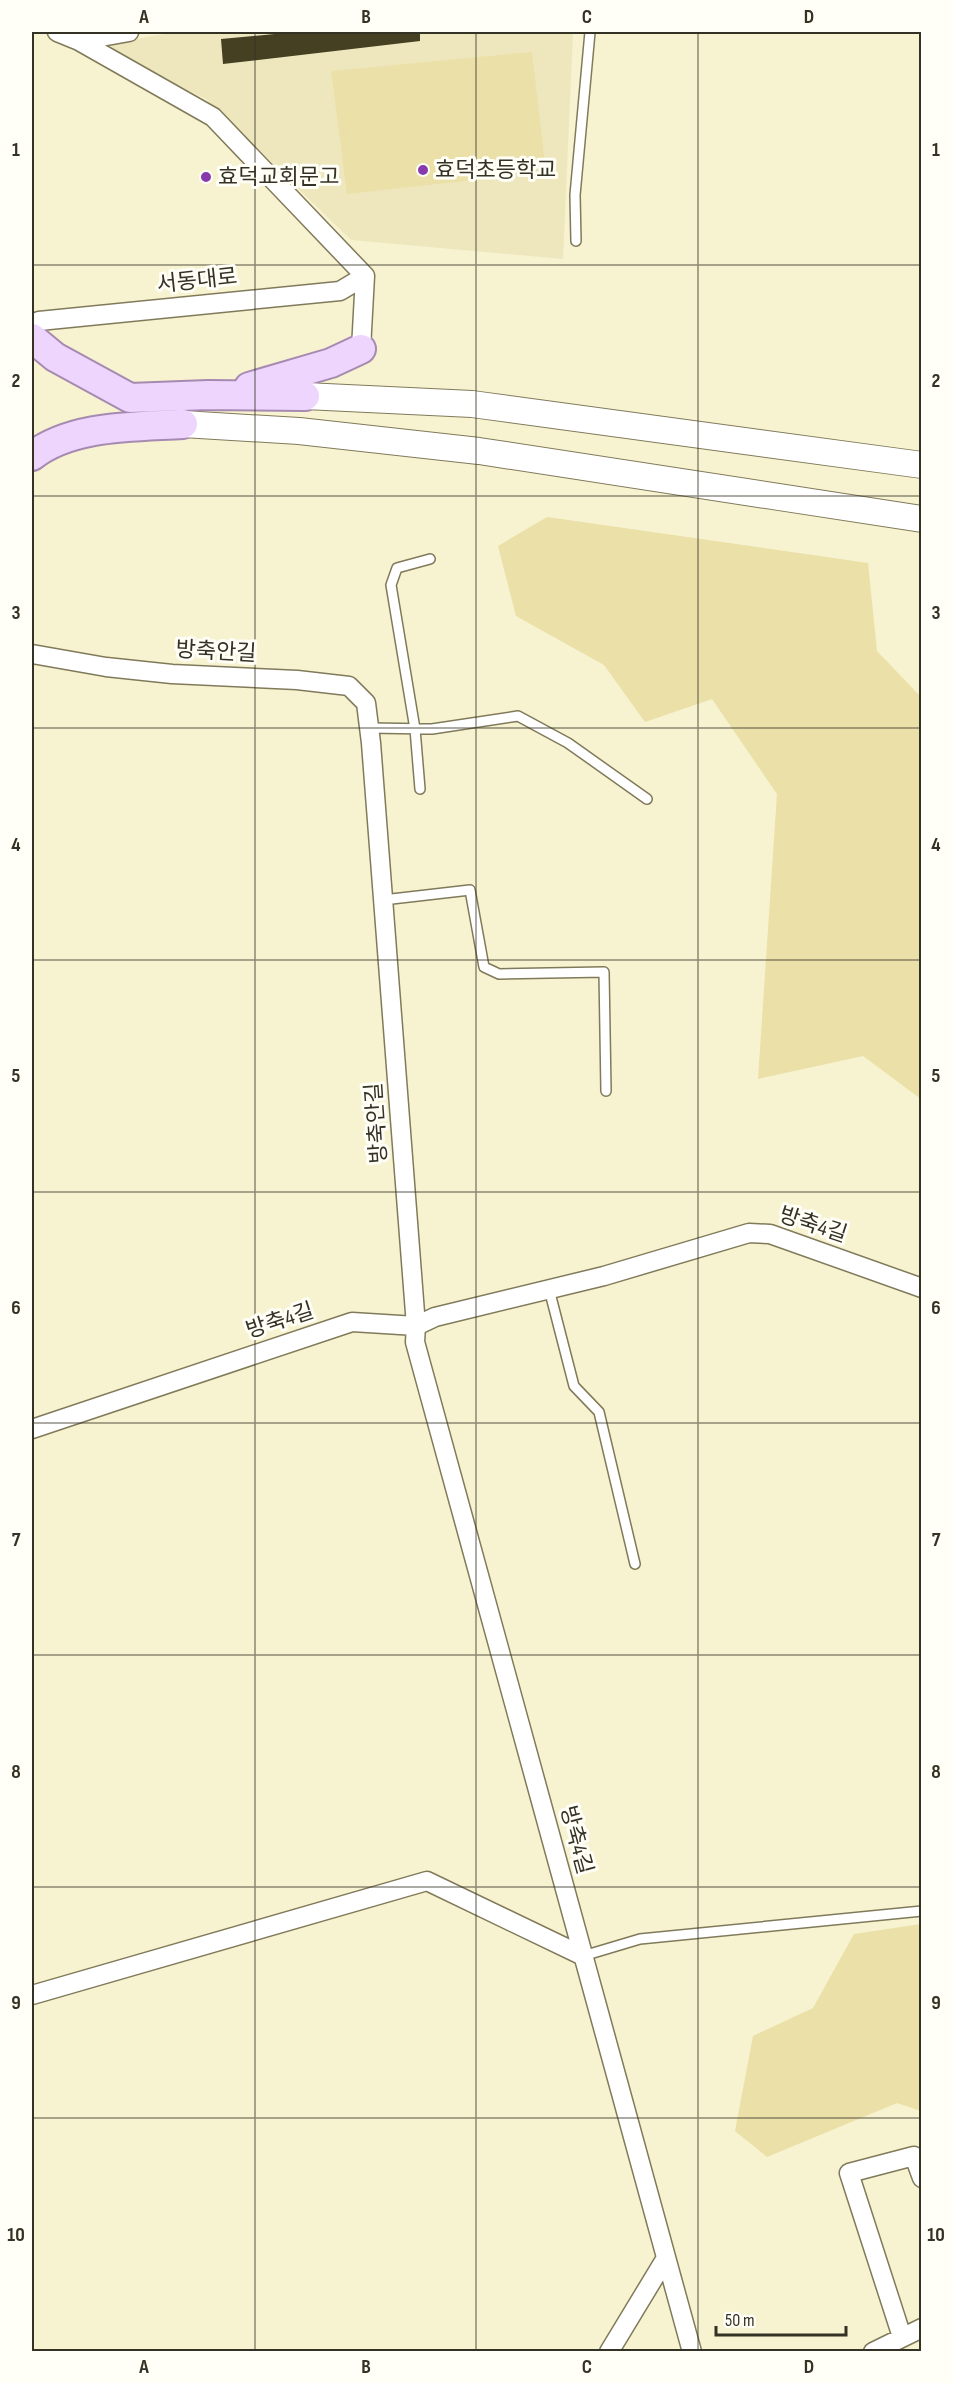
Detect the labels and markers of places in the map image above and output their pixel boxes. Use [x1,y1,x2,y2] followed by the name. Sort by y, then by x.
[435,157,556,184] place label: 효덕초등학교
[416,163,430,177] marker: 효덕초등학교
[218,164,339,191] place label: 효덕교회문고
[199,170,213,184] marker: 효덕교회문고

